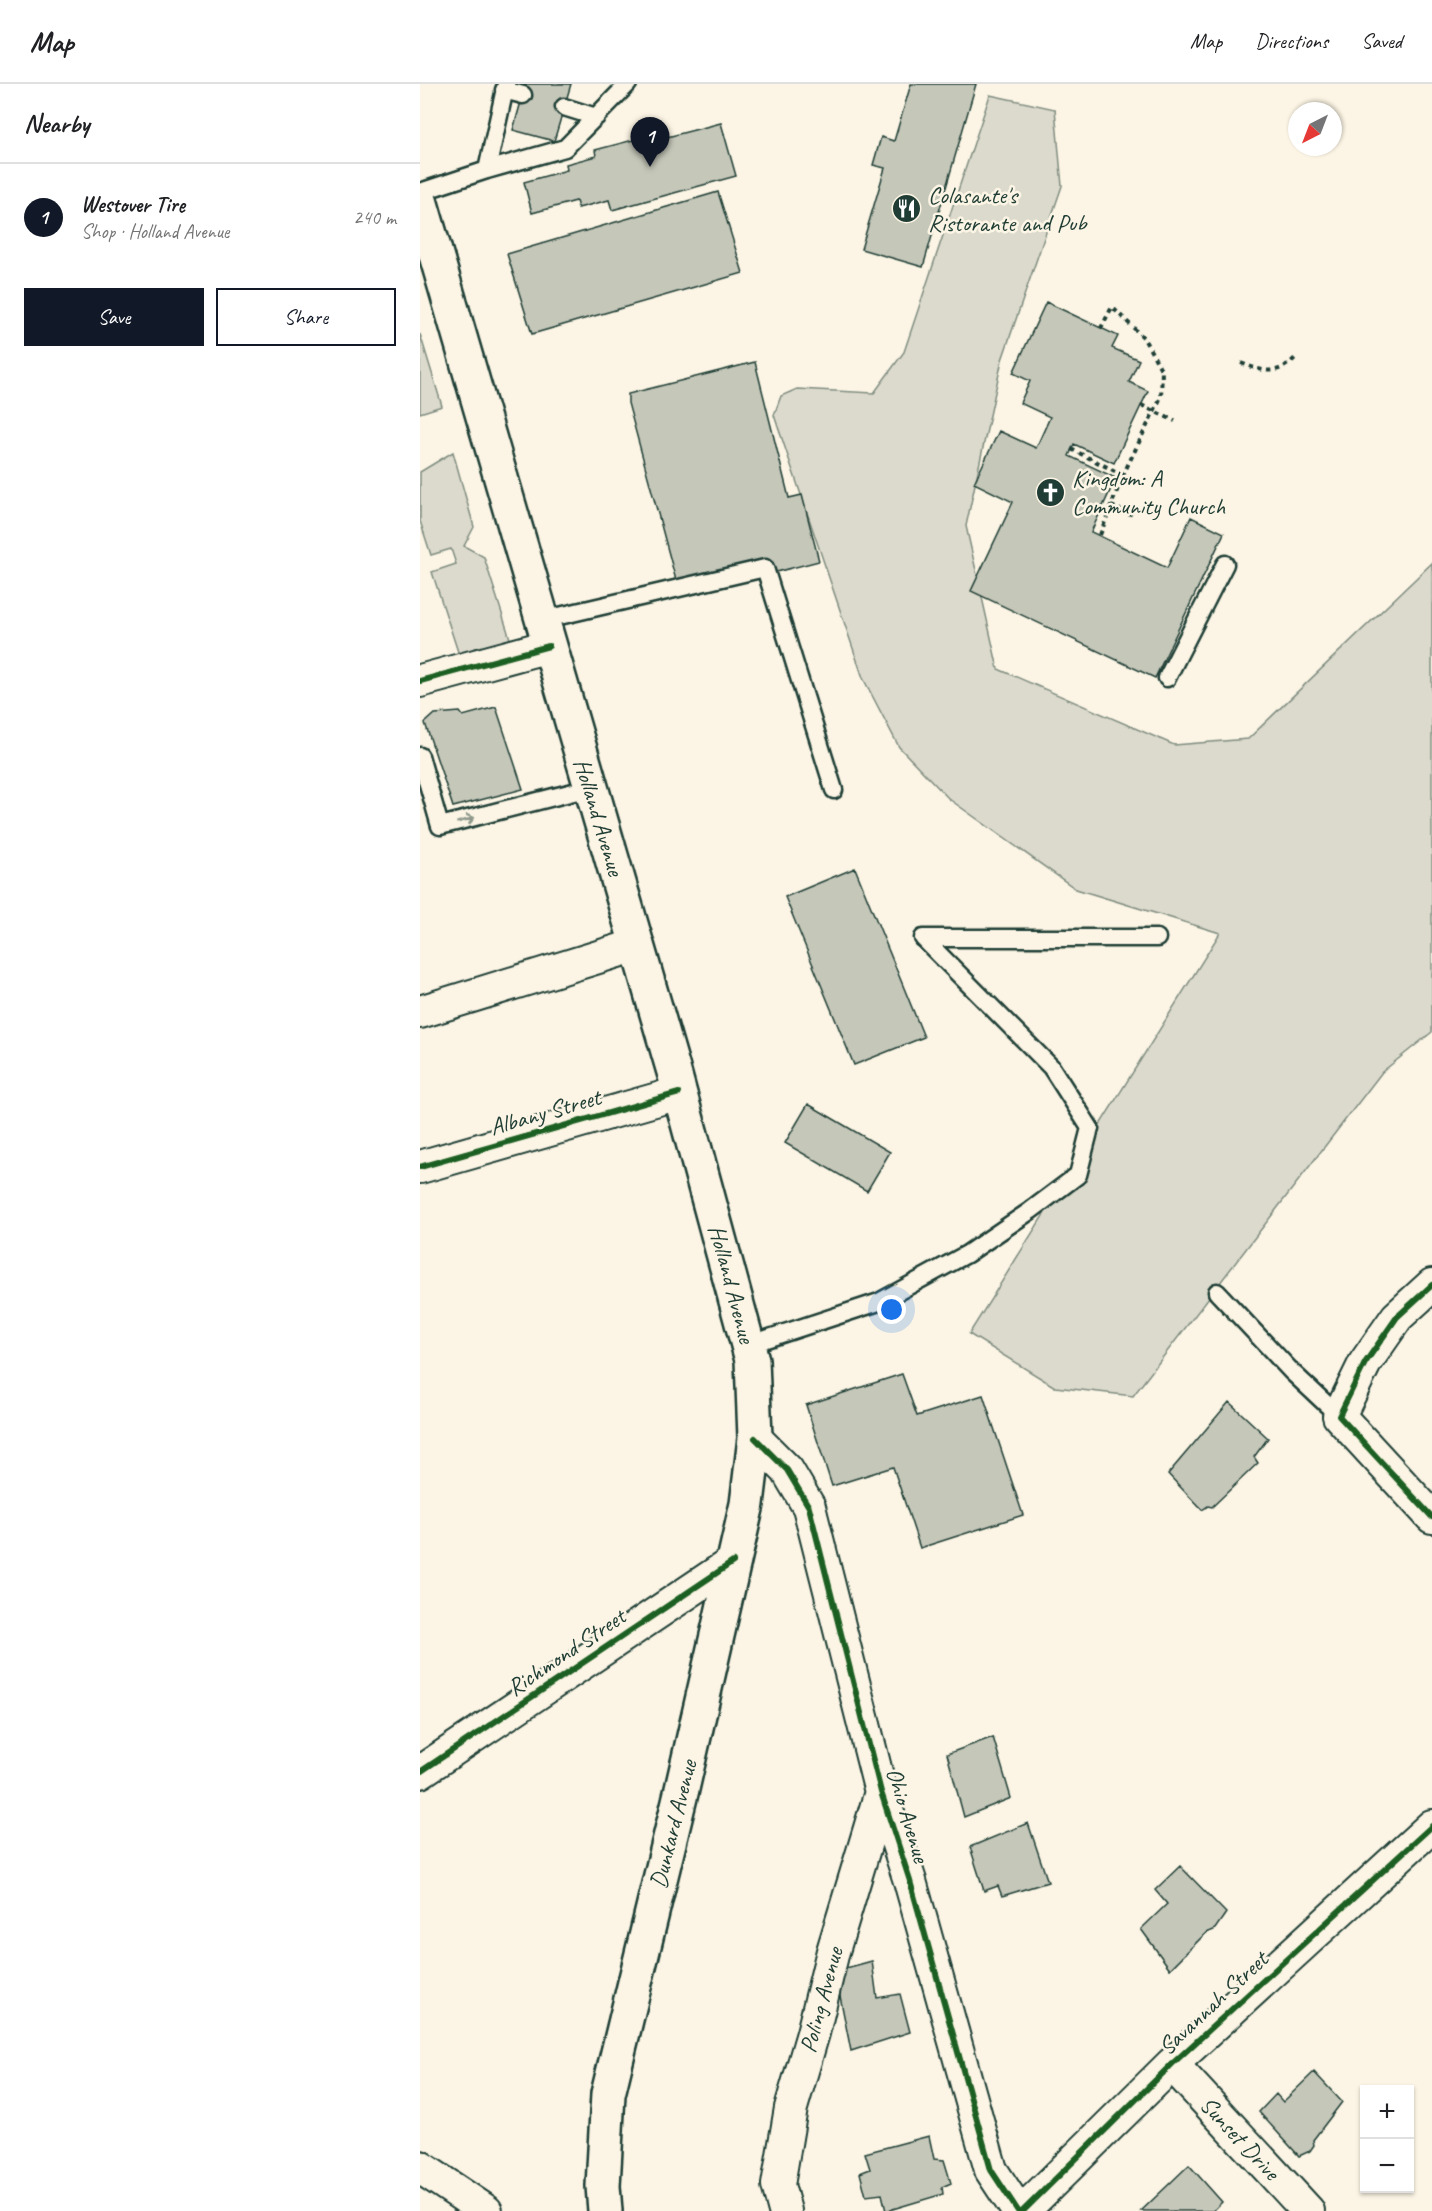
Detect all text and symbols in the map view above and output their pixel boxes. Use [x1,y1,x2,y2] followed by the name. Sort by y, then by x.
[30,24,73,59] text: Map
[1190,28,1222,54] text: Map
[1255,28,1328,54] text: Directions
[1361,28,1402,54] text: Saved
[1288,102,1342,156] north arrow
[24,107,89,140] text: Nearby
[630,118,670,167] pin: 1
[928,180,1088,238] place label: Colasante's Ristorante and Pub
[81,191,185,219] text: Westover Tire
[891,193,923,225] restaurant icon: Colasante's Ristorante and Pub
[39,205,48,230] text: 1
[353,205,396,230] text: 240 m
[81,219,229,244] text: Shop · Holland Avenue
[24,288,204,346] button: Save
[216,288,396,346] button: Share
[1072,463,1226,521] place label: Kingdom: A Community Church
[1035,476,1067,508] church icon: Kingdom: A Community Church
[567,755,632,881] street label: Holland Avenue
[457,813,476,825] one-way arrow
[486,1081,606,1142] street label: Albany Street
[702,1222,763,1348] street label: Holland Avenue
[877,1295,906,1324] your location
[501,1600,633,1703] street label: Richmond Street
[643,1755,704,1891] street label: Dunkard Avenue
[879,1764,937,1868] street label: Ohio Avenue
[793,1942,850,2056] street label: Poling Avenue
[1152,1943,1276,2061] street label: Savannah Street
[1360,2085,1414,2193] map controls
[1360,2085,1414,2139] button: +
[1194,2090,1288,2188] street label: Sunset Drive
[1360,2139,1414,2193] button: −

